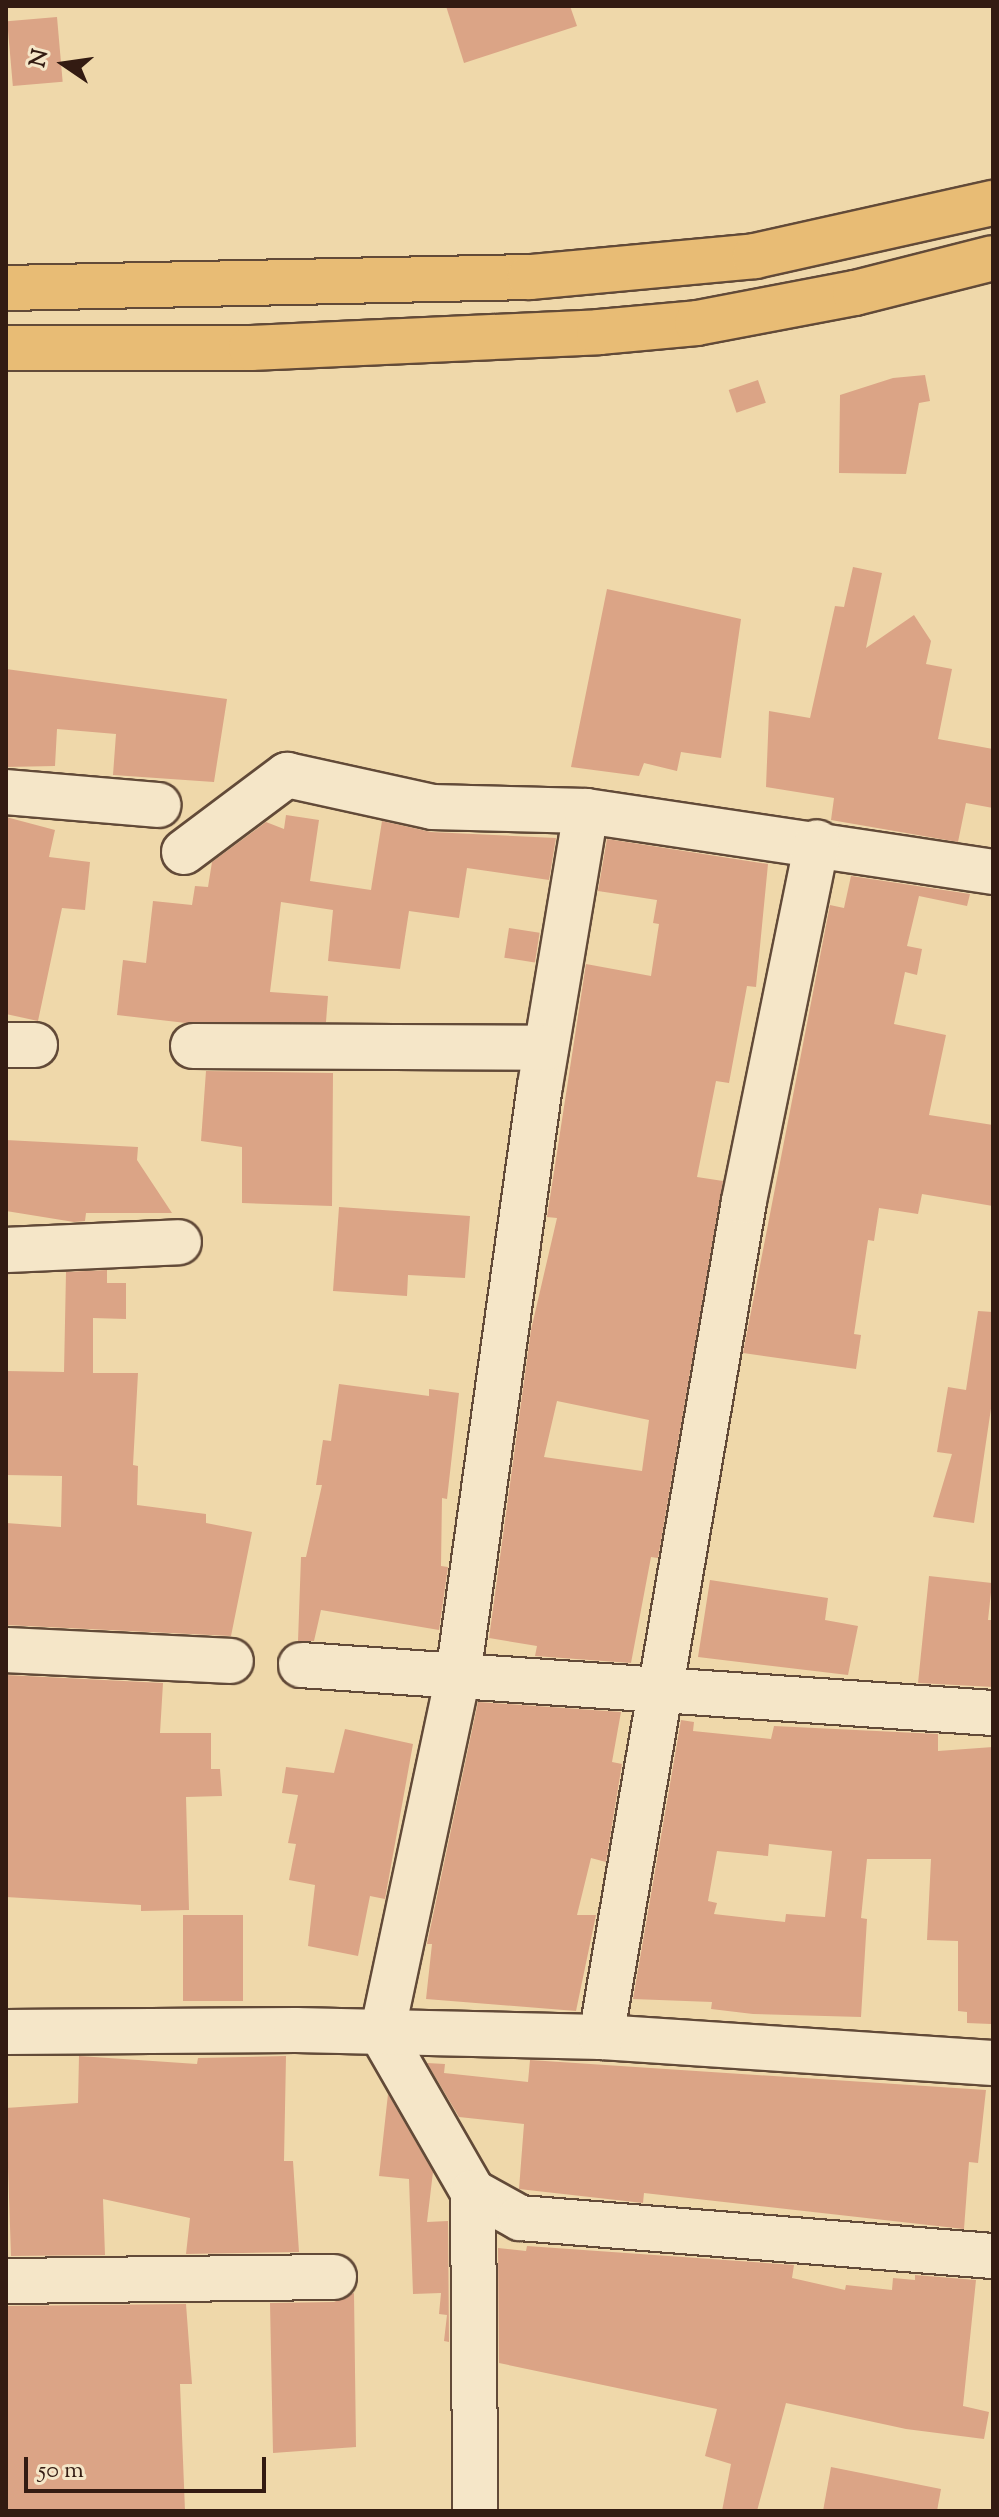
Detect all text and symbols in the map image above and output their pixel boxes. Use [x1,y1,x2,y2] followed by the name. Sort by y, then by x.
[24,24,104,104] north arrow
[23,46,58,71] text: N
[28,2441,270,2491] scale bar
[38,2454,84,2488] text: 50 m

